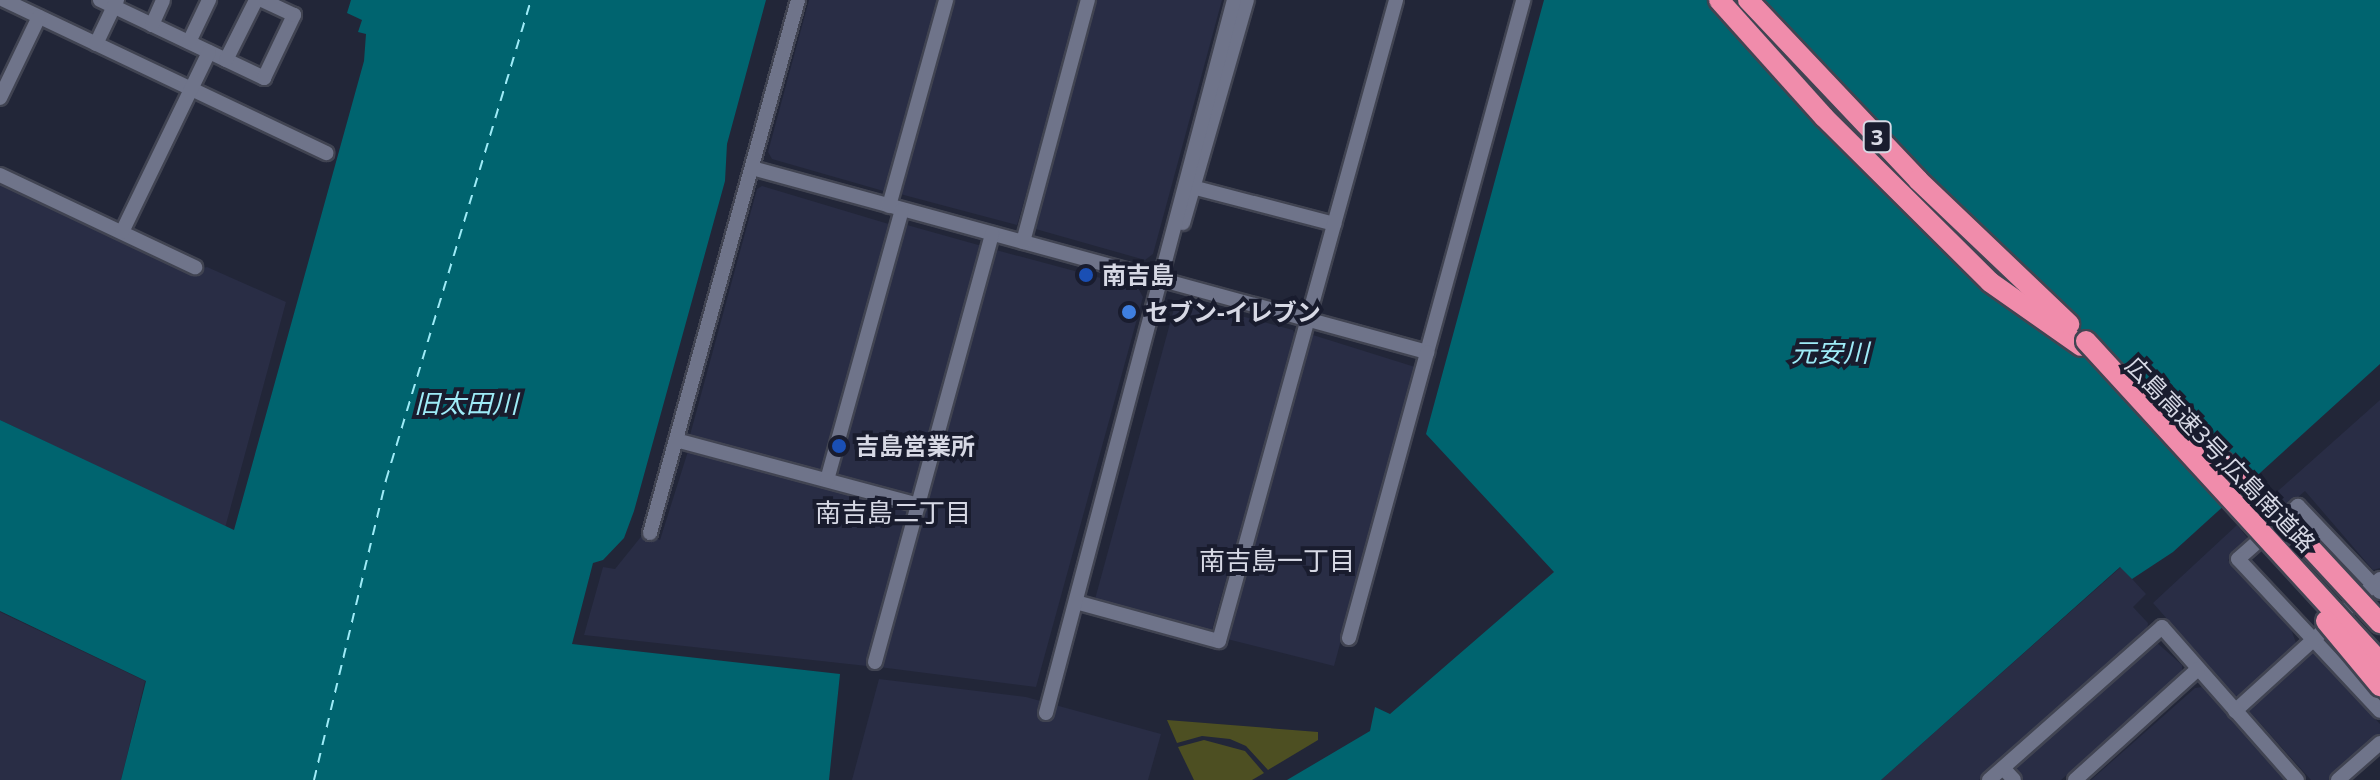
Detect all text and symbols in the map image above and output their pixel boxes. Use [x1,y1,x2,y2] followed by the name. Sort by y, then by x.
[1861,119,1893,155] road number: 3
[1102,261,1174,289] place label: 南吉島
[1077,266,1095,284] marker: 南吉島
[1145,298,1321,326] place label: セブン-イレブン
[1120,303,1138,321] marker: セブン-イレブン
[1791,337,1869,369] water label: 元安川
[2120,350,2322,558] street label: 広島高速3号;広島南道路
[414,388,518,420] water label: 旧太田川
[855,432,975,460] place label: 吉島営業所
[830,437,848,455] marker: 吉島営業所
[815,497,971,529] district label: 南吉島二丁目
[1199,545,1355,577] district label: 南吉島一丁目

